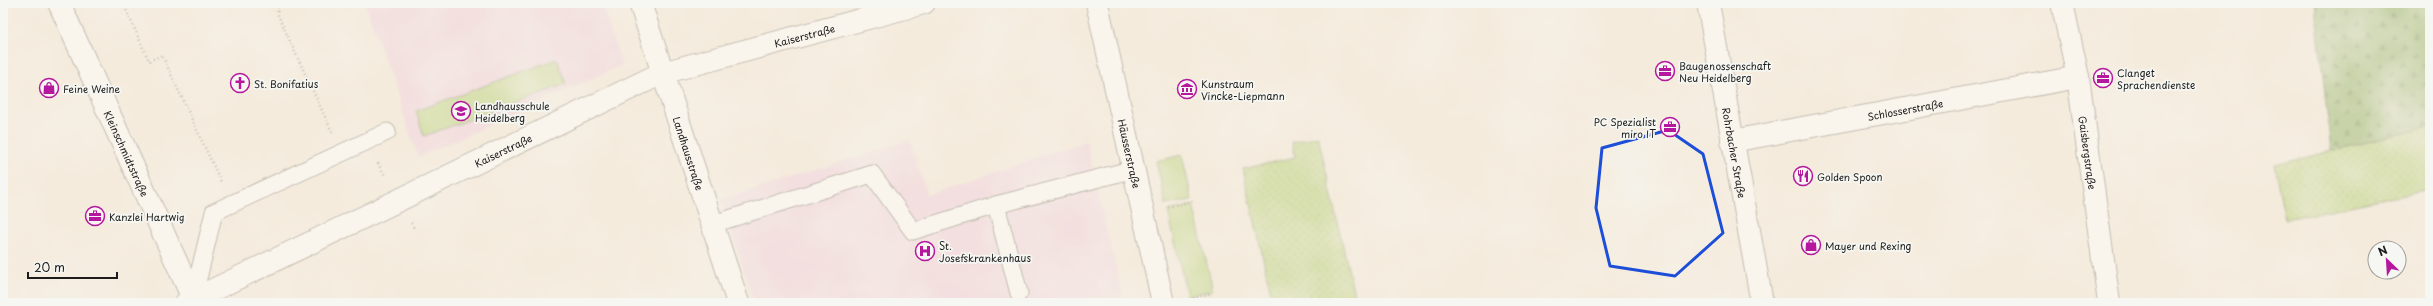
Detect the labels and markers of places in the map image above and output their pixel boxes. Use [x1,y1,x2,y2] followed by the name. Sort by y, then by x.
[1679,58,1771,85] place label: Baugenossenschaft Neu Heidelberg
[1654,60,1676,82] office icon: Baugenossenschaft Neu Heidelberg
[2117,65,2195,92] place label: Clanget Sprachendienste
[2092,67,2114,89] office icon: Clanget Sprachendienste
[229,72,251,94] church icon: St. Bonifatius
[254,76,319,91] place label: St. Bonifatius
[1201,76,1285,103] place label: Kunstraum Vincke-Liepmann
[38,77,60,99] shop icon: Feine Weine
[1176,78,1198,100] museum icon: Kunstraum Vincke-Liepmann
[63,81,120,96] place label: Feine Weine
[475,98,550,125] place label: Landhausschule Heidelberg
[450,100,472,122] school or university icon: Landhausschule Heidelberg
[1594,114,1656,141] place label: PC Spezialist miro IT
[1659,116,1681,138] office icon: PC Spezialist miro IT
[1792,165,1814,187] restaurant icon: Golden Spoon
[1817,169,1883,184] place label: Golden Spoon
[84,205,106,227] office icon: Kanzlei Hartwig
[109,209,185,224] place label: Kanzlei Hartwig
[1800,234,1822,256] shop icon: Mayer und Rexing
[939,238,1031,265] place label: St. Josefskrankenhaus
[1825,238,1912,253] place label: Mayer und Rexing
[914,240,936,262] hospital icon: St. Josefskrankenhaus

